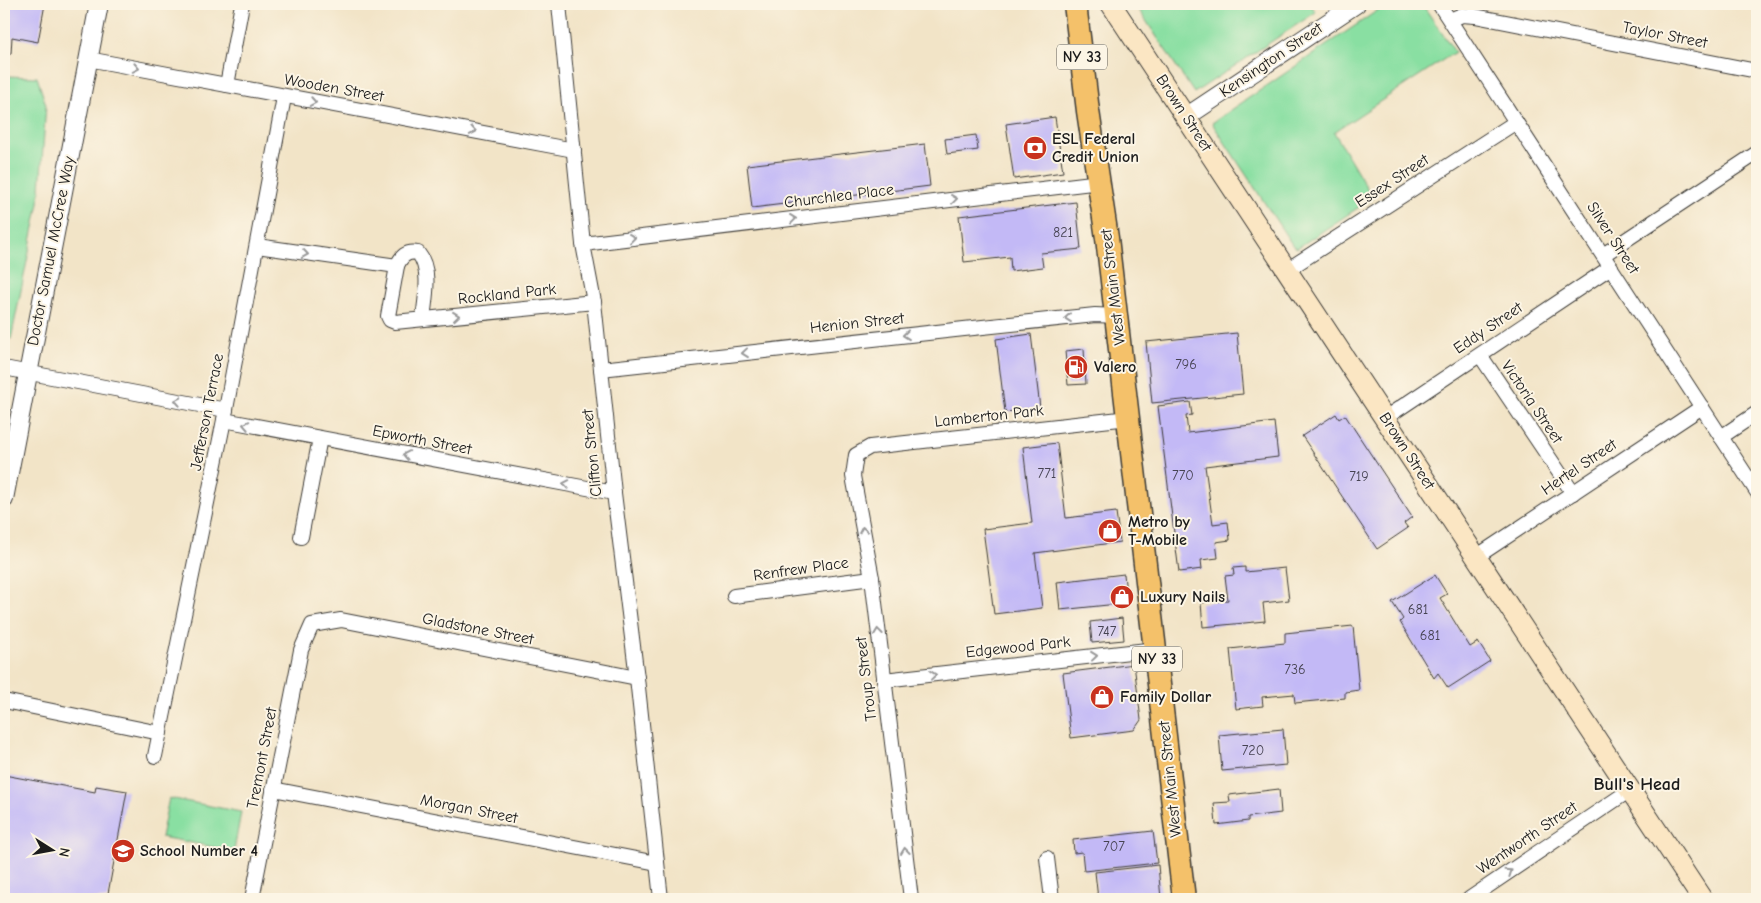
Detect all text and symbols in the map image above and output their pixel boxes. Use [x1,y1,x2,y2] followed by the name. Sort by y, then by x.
[1621,18,1709,52] street label: Taylor Street
[1216,19,1326,101] street label: Kensington Street
[1057,44,1107,70] road number: NY 33
[132,62,141,73] one-way arrow
[283,70,386,106] street label: Wooden Street
[1152,71,1216,155] street label: Brown Street
[309,97,317,107] one-way arrow
[468,126,477,136] one-way arrow
[1052,130,1139,166] place label: ESL Federal Credit Union
[1022,135,1048,161] bank icon: ESL Federal Credit Union
[1352,150,1432,211] street label: Essex Street
[24,154,78,347] street label: Doctor Samuel McCree Way
[783,180,895,212] street label: Churchlea Place
[951,194,959,205] one-way arrow
[1583,199,1643,278] street label: Silver Street
[789,214,797,225] one-way arrow
[1053,224,1073,241] house number: 821
[1097,227,1129,346] street label: West Main Street
[628,233,636,244] one-way arrow
[301,248,310,258] one-way arrow
[457,280,557,308] street label: Rockland Park
[1450,298,1526,358] street label: Eddy Street
[809,309,905,337] street label: Henion Street
[453,311,461,322] one-way arrow
[1064,312,1072,323] one-way arrow
[902,329,910,340] one-way arrow
[741,347,749,358] one-way arrow
[187,352,227,472] street label: Jefferson Terrace
[1063,354,1089,380] fuel station icon: Valero
[1175,356,1197,373] house number: 796
[1498,357,1567,447] street label: Victoria Street
[1094,358,1136,376] place label: Valero
[174,396,182,406] one-way arrow
[934,401,1045,431] street label: Lamberton Park
[578,408,606,498] street label: Clifton Street
[1375,409,1439,493] street label: Brown Street
[242,420,251,430] one-way arrow
[371,422,474,459] street label: Epworth Street
[1538,435,1620,499] street label: Hertel Street
[402,450,410,460] one-way arrow
[1038,465,1056,482] house number: 771
[1172,467,1194,484] house number: 770
[1349,468,1369,485] house number: 719
[561,480,570,490] one-way arrow
[1128,513,1190,549] place label: Metro by T-Mobile
[1097,518,1123,544] shop icon: Metro by T-Mobile
[859,525,869,534] one-way arrow
[752,553,850,585] street label: Renfrew Place
[1109,584,1135,610] shop icon: Luxury Nails
[1140,588,1225,606] place label: Luxury Nails
[1408,601,1428,618] house number: 681
[421,609,536,649] street label: Gladstone Street
[1098,623,1117,640] house number: 747
[873,627,884,635] one-way arrow
[1420,627,1440,644] house number: 681
[965,633,1072,661] street label: Edgewood Park
[852,635,880,722] street label: Troup Street
[1132,646,1182,672] road number: NY 33
[1090,651,1098,662] one-way arrow
[1284,661,1306,678] house number: 736
[929,670,937,681] one-way arrow
[1089,684,1115,710] shop icon: Family Dollar
[1120,688,1212,706] place label: Family Dollar
[243,705,281,810] street label: Tremont Street
[1155,719,1185,838] street label: West Main Street
[1242,742,1264,759] house number: 720
[1594,774,1680,795] district label: Bull's Head
[419,791,520,827] street label: Morgan Street
[1474,798,1581,878] street label: Wentworth Street
[28,826,78,876] north arrow
[110,838,136,864] school or university icon: School Number 4
[1103,838,1125,855] house number: 707
[140,842,258,860] place label: School Number 4
[55,846,73,858] text: N
[900,847,911,855] one-way arrow
[1503,869,1513,878] one-way arrow

